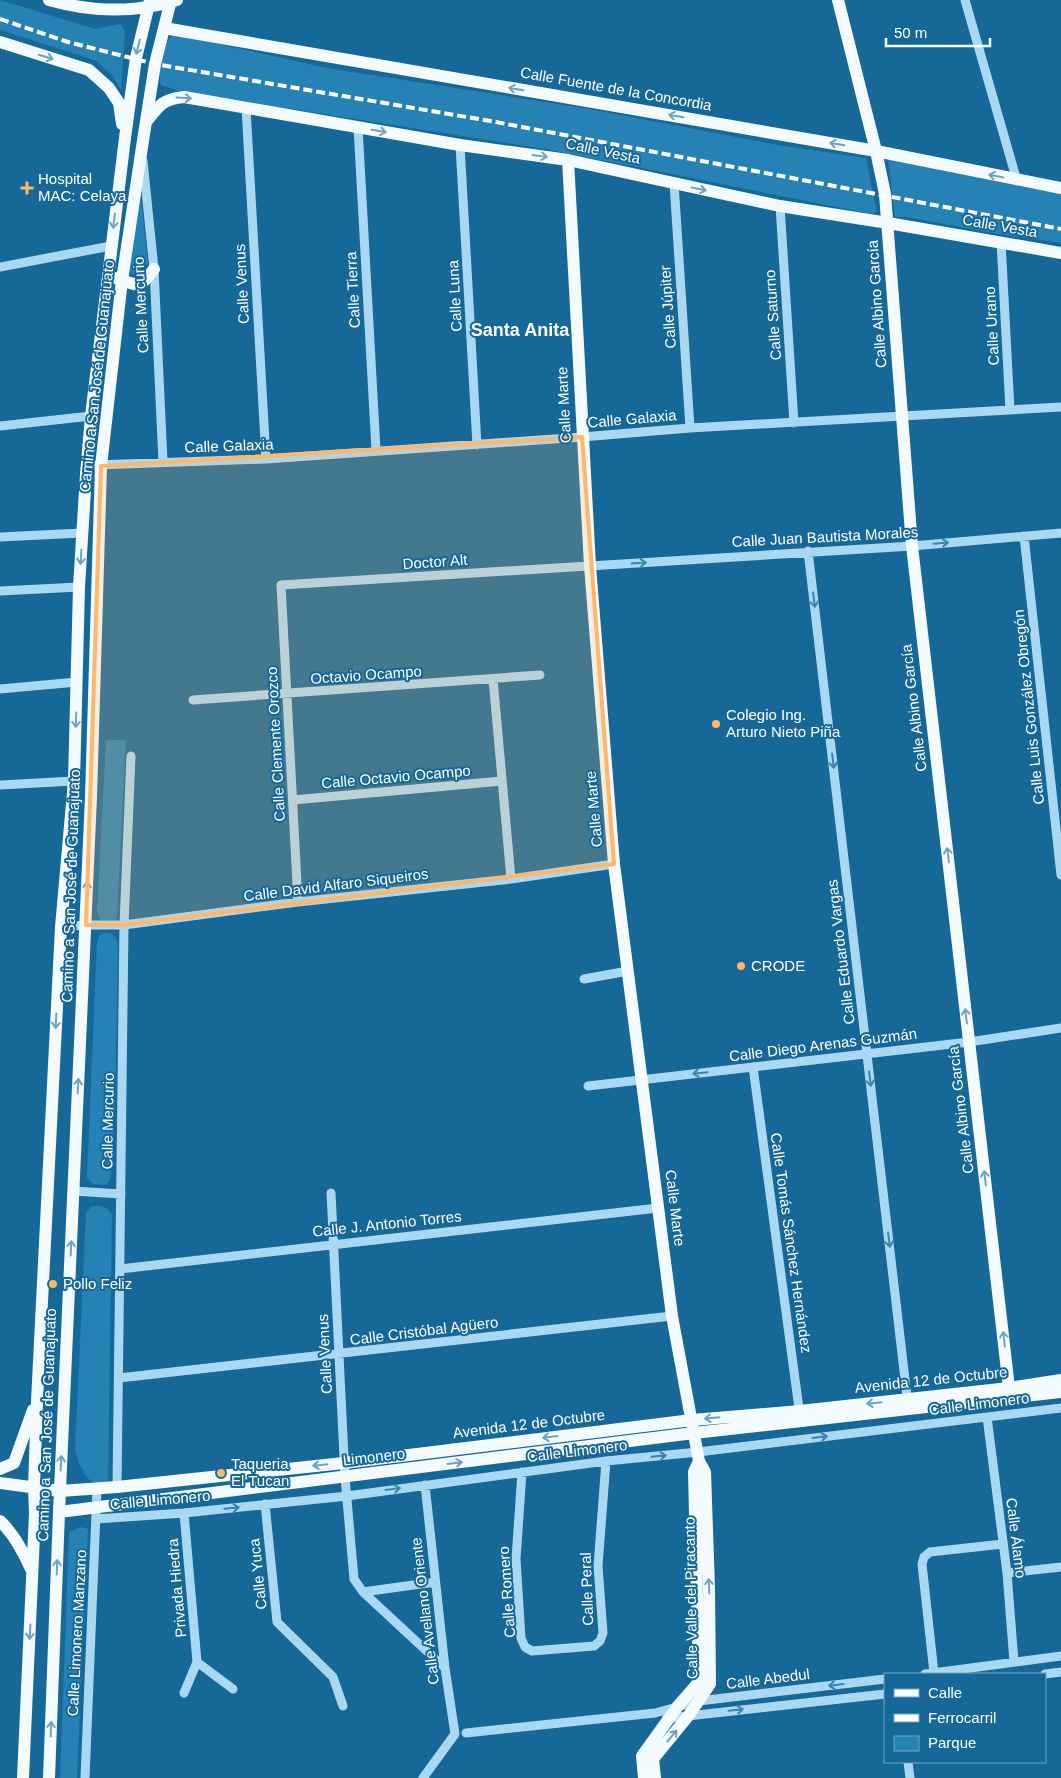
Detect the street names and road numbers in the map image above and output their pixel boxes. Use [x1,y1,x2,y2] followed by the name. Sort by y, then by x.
[519,63,714,114] street label: Calle Fuente de la Concordia
[564,134,643,167] street label: Calle Vesta
[961,211,1040,241] street label: Calle Vesta
[863,239,889,369] street label: Calle Albino García
[231,244,252,324] street label: Calle Venus
[342,251,363,329] street label: Calle Tierra
[129,256,152,354] street label: Calle Mercurio
[76,259,117,493] street label: Camino a San José de Guanajuato
[444,259,465,332] street label: Calle Luna
[656,265,679,349] street label: Calle Júpiter
[761,269,784,361] street label: Calle Saturno
[981,286,1002,366] street label: Calle Urano
[553,366,574,444] street label: Calle Marte
[587,406,678,431] street label: Calle Galaxia
[184,435,275,456] street label: Calle Galaxia
[731,523,919,550] street label: Calle Juan Bautista Morales
[402,551,469,572] street label: Doctor Alt
[1010,609,1047,805] street label: Calle Luis González Obregón
[897,643,930,773] street label: Calle Albino García
[310,662,422,687] street label: Octavio Ocampo
[263,666,288,822] street label: Calle Clemente Orozco
[320,761,471,792] street label: Calle Octavio Ocampo
[58,769,83,1003] street label: Camino a San José de Guanajuato
[582,770,605,848] street label: Calle Marte
[243,865,429,904] street label: Calle David Alfaro Siqueiros
[823,879,858,1025] street label: Calle Eduardo Vargas
[728,1025,918,1064] street label: Calle Diego Arenas Guzmán
[944,1045,977,1175] street label: Calle Albino García
[98,1072,117,1169] street label: Calle Mercurio
[768,1132,815,1354] street label: Calle Tomás Sánchez Hernández
[662,1169,689,1247] street label: Calle Marte
[312,1207,462,1240] street label: Calle J. Antonio Torres
[34,1308,59,1542] street label: Camino a San José de Guanajuato
[349,1313,499,1348] street label: Calle Cristóbal Agüero
[314,1314,335,1394] street label: Calle Venus
[854,1363,1008,1396] street label: Avenida 12 de Octubre
[928,1389,1030,1418] street label: Calle Limonero
[452,1406,606,1441] street label: Avenida 12 de Octubre
[526,1436,628,1465] street label: Calle Limonero
[342,1444,406,1469] street label: Limonero
[109,1487,211,1512] street label: Calle Limonero
[1003,1497,1030,1579] street label: Calle Álamo
[681,1517,700,1679] street label: Calle Valle del Piracanto
[407,1536,442,1686] street label: Calle Avellano Oriente
[164,1537,189,1638] street label: Privada Hiedra
[245,1537,270,1610] street label: Calle Yuca
[495,1546,518,1638] street label: Calle Romero
[64,1549,89,1717] street label: Calle Limonero Manzano
[577,1552,596,1626] street label: Calle Peral
[725,1665,811,1692] street label: Calle Abedul

